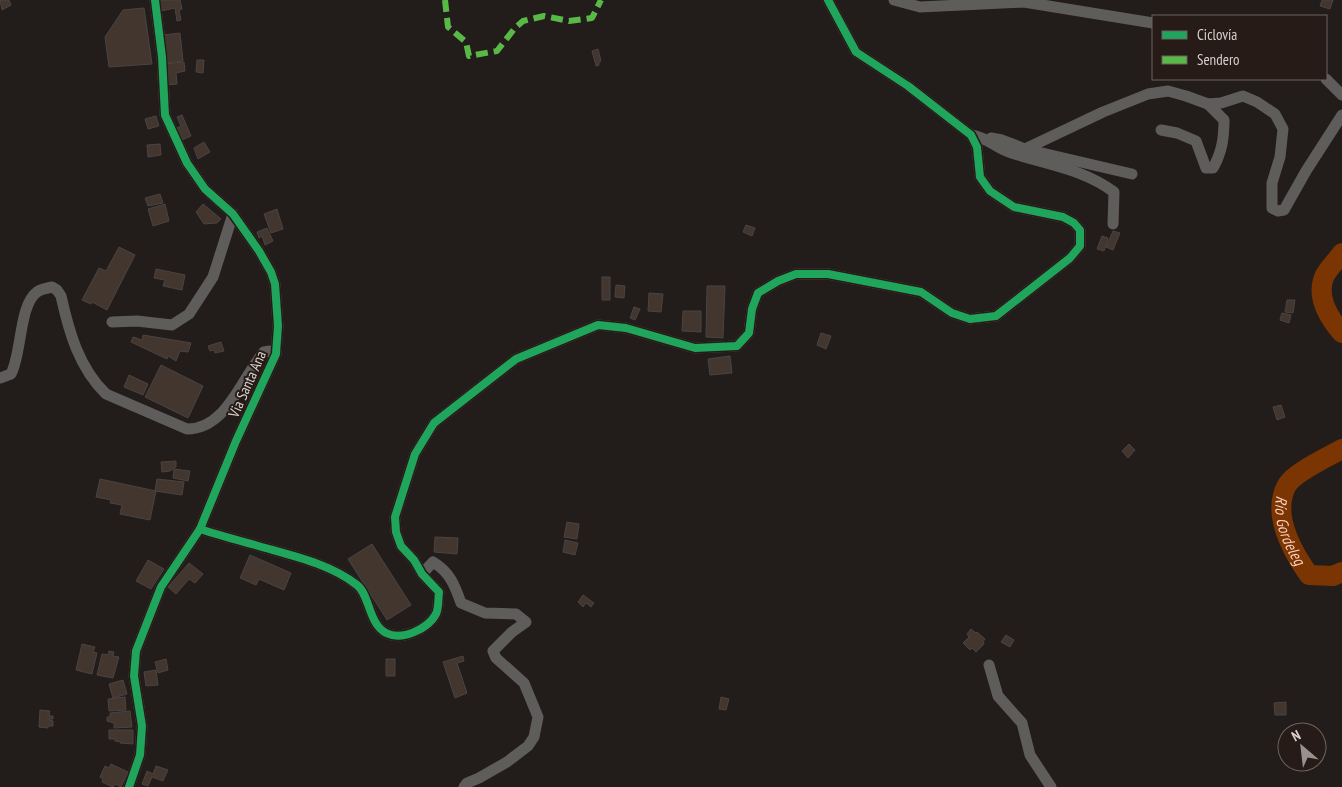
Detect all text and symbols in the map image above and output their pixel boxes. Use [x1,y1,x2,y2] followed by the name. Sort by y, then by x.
[1152,15,1327,80] legend
[1197,25,1237,44] text: Ciclovía
[1197,50,1239,69] text: Sendero
[223,348,270,421] street label: Via Santa Ana
[1271,495,1310,570] water label: Río Gordeleg
[1277,722,1327,772] north arrow
[1288,726,1303,745] text: N

